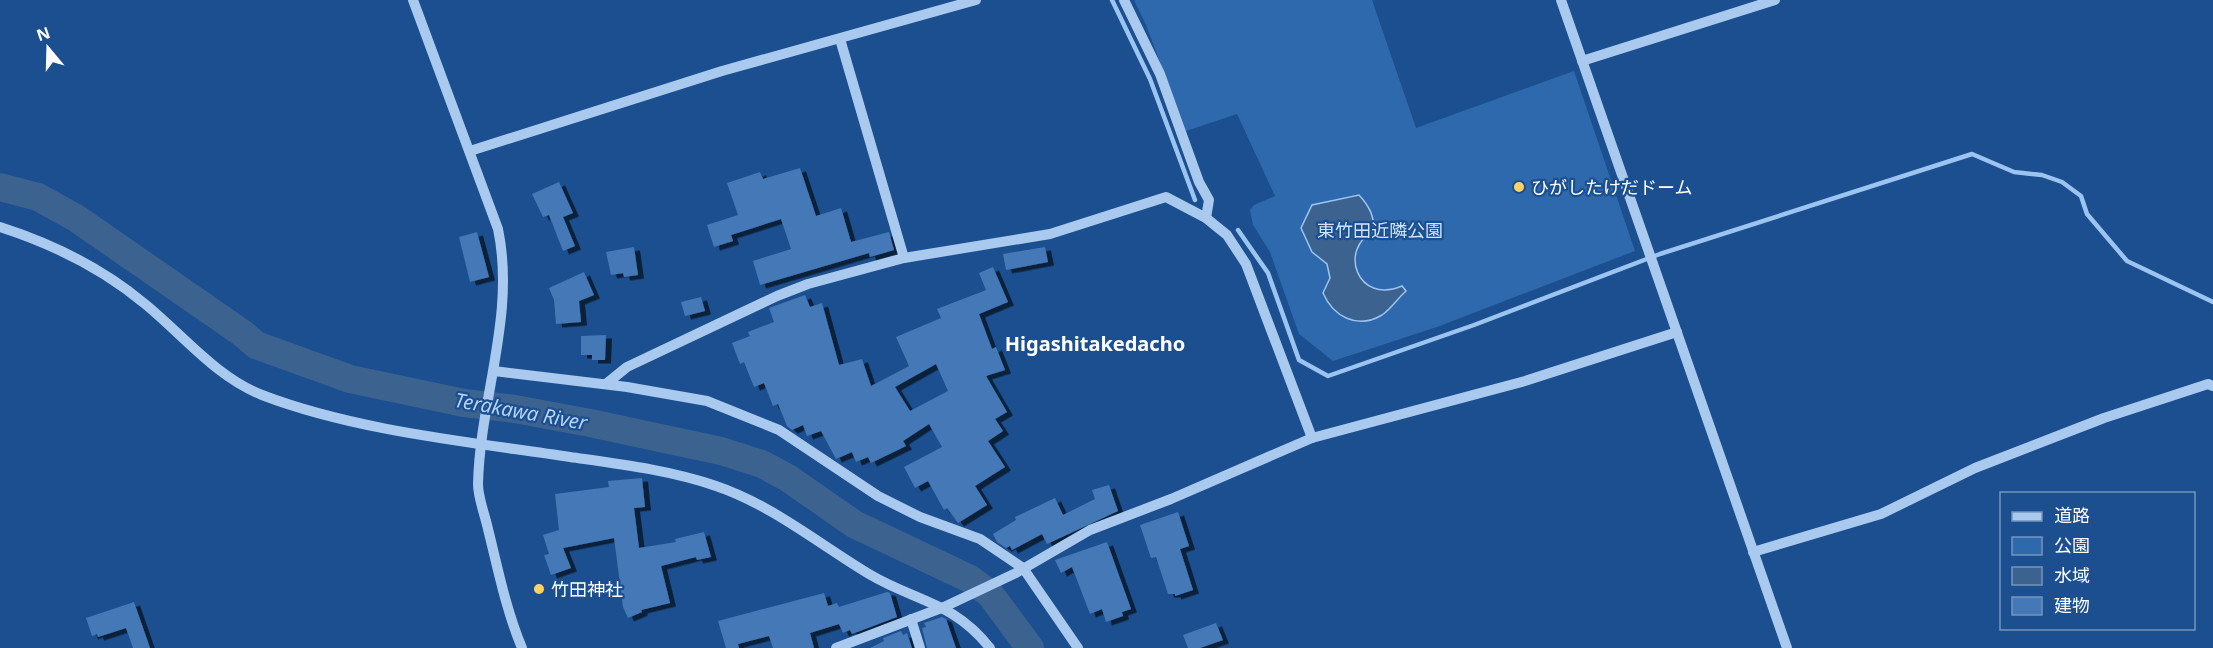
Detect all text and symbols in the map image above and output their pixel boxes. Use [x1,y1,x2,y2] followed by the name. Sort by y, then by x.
[18,18,78,78] north arrow
[33,21,53,46] text: N
[1531,175,1692,199] place label: ひがしたけだドーム
[1512,180,1526,194] marker: ひがしたけだドーム
[1317,218,1443,242] park label: 東竹田近隣公園
[1005,330,1185,357] district label: Higashitakedacho
[453,386,590,436] water label: Terakawa River
[2000,492,2195,630] legend
[2054,503,2090,527] text: 道路
[2054,533,2090,557] text: 公園
[2054,563,2090,587] text: 水域
[551,577,623,601] place label: 竹田神社
[532,582,546,596] marker: 竹田神社
[2054,593,2090,617] text: 建物

